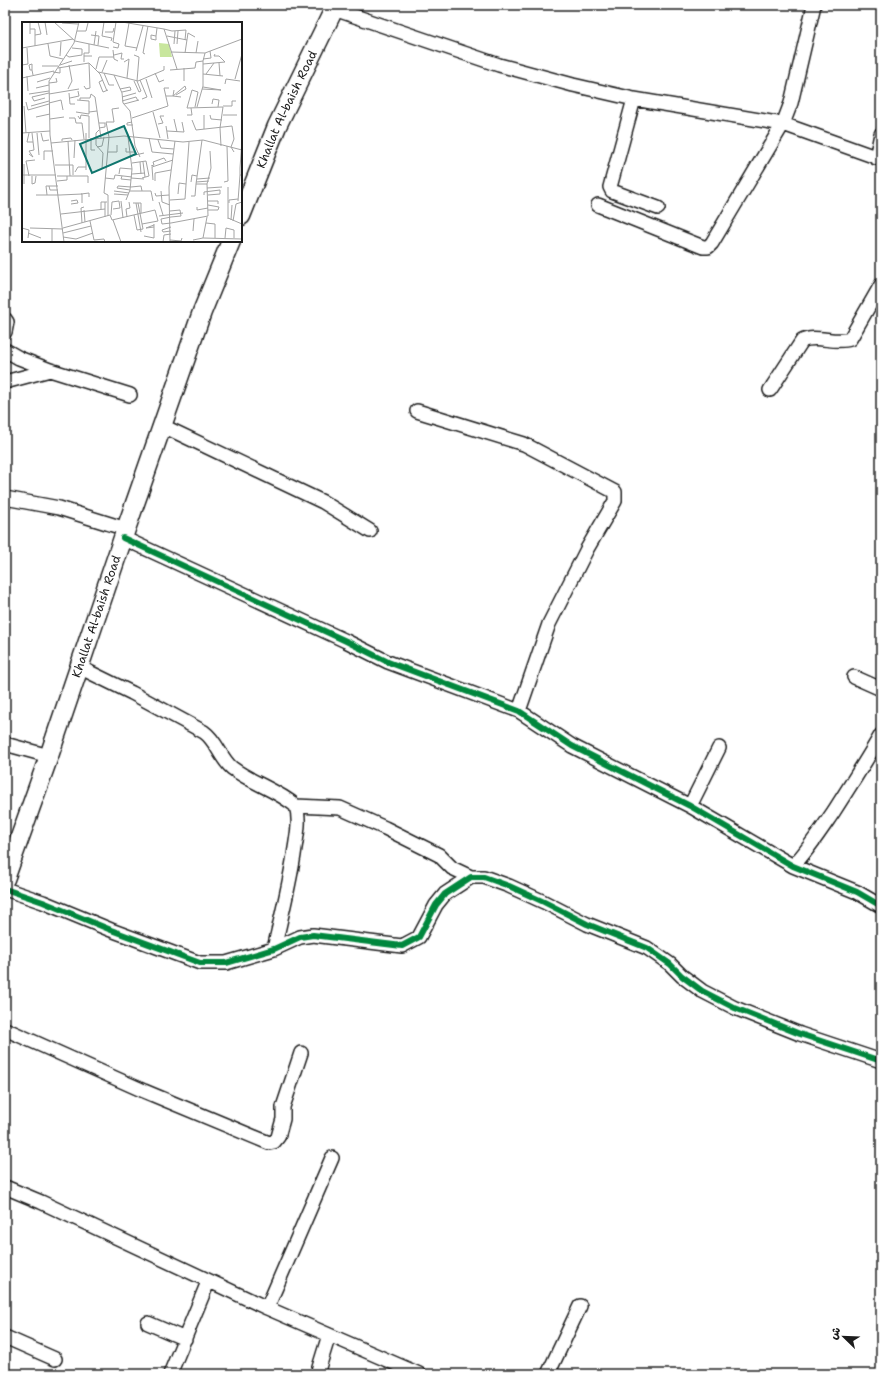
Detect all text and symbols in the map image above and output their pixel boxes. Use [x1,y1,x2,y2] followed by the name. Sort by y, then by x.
[22,22,242,242] inset map
[253,47,321,171] street label: Khallat Al-baish Road
[68,553,125,680] street label: Khallat Al-baish Road
[824,1317,864,1357] north arrow
[826,1325,845,1342] text: ش

